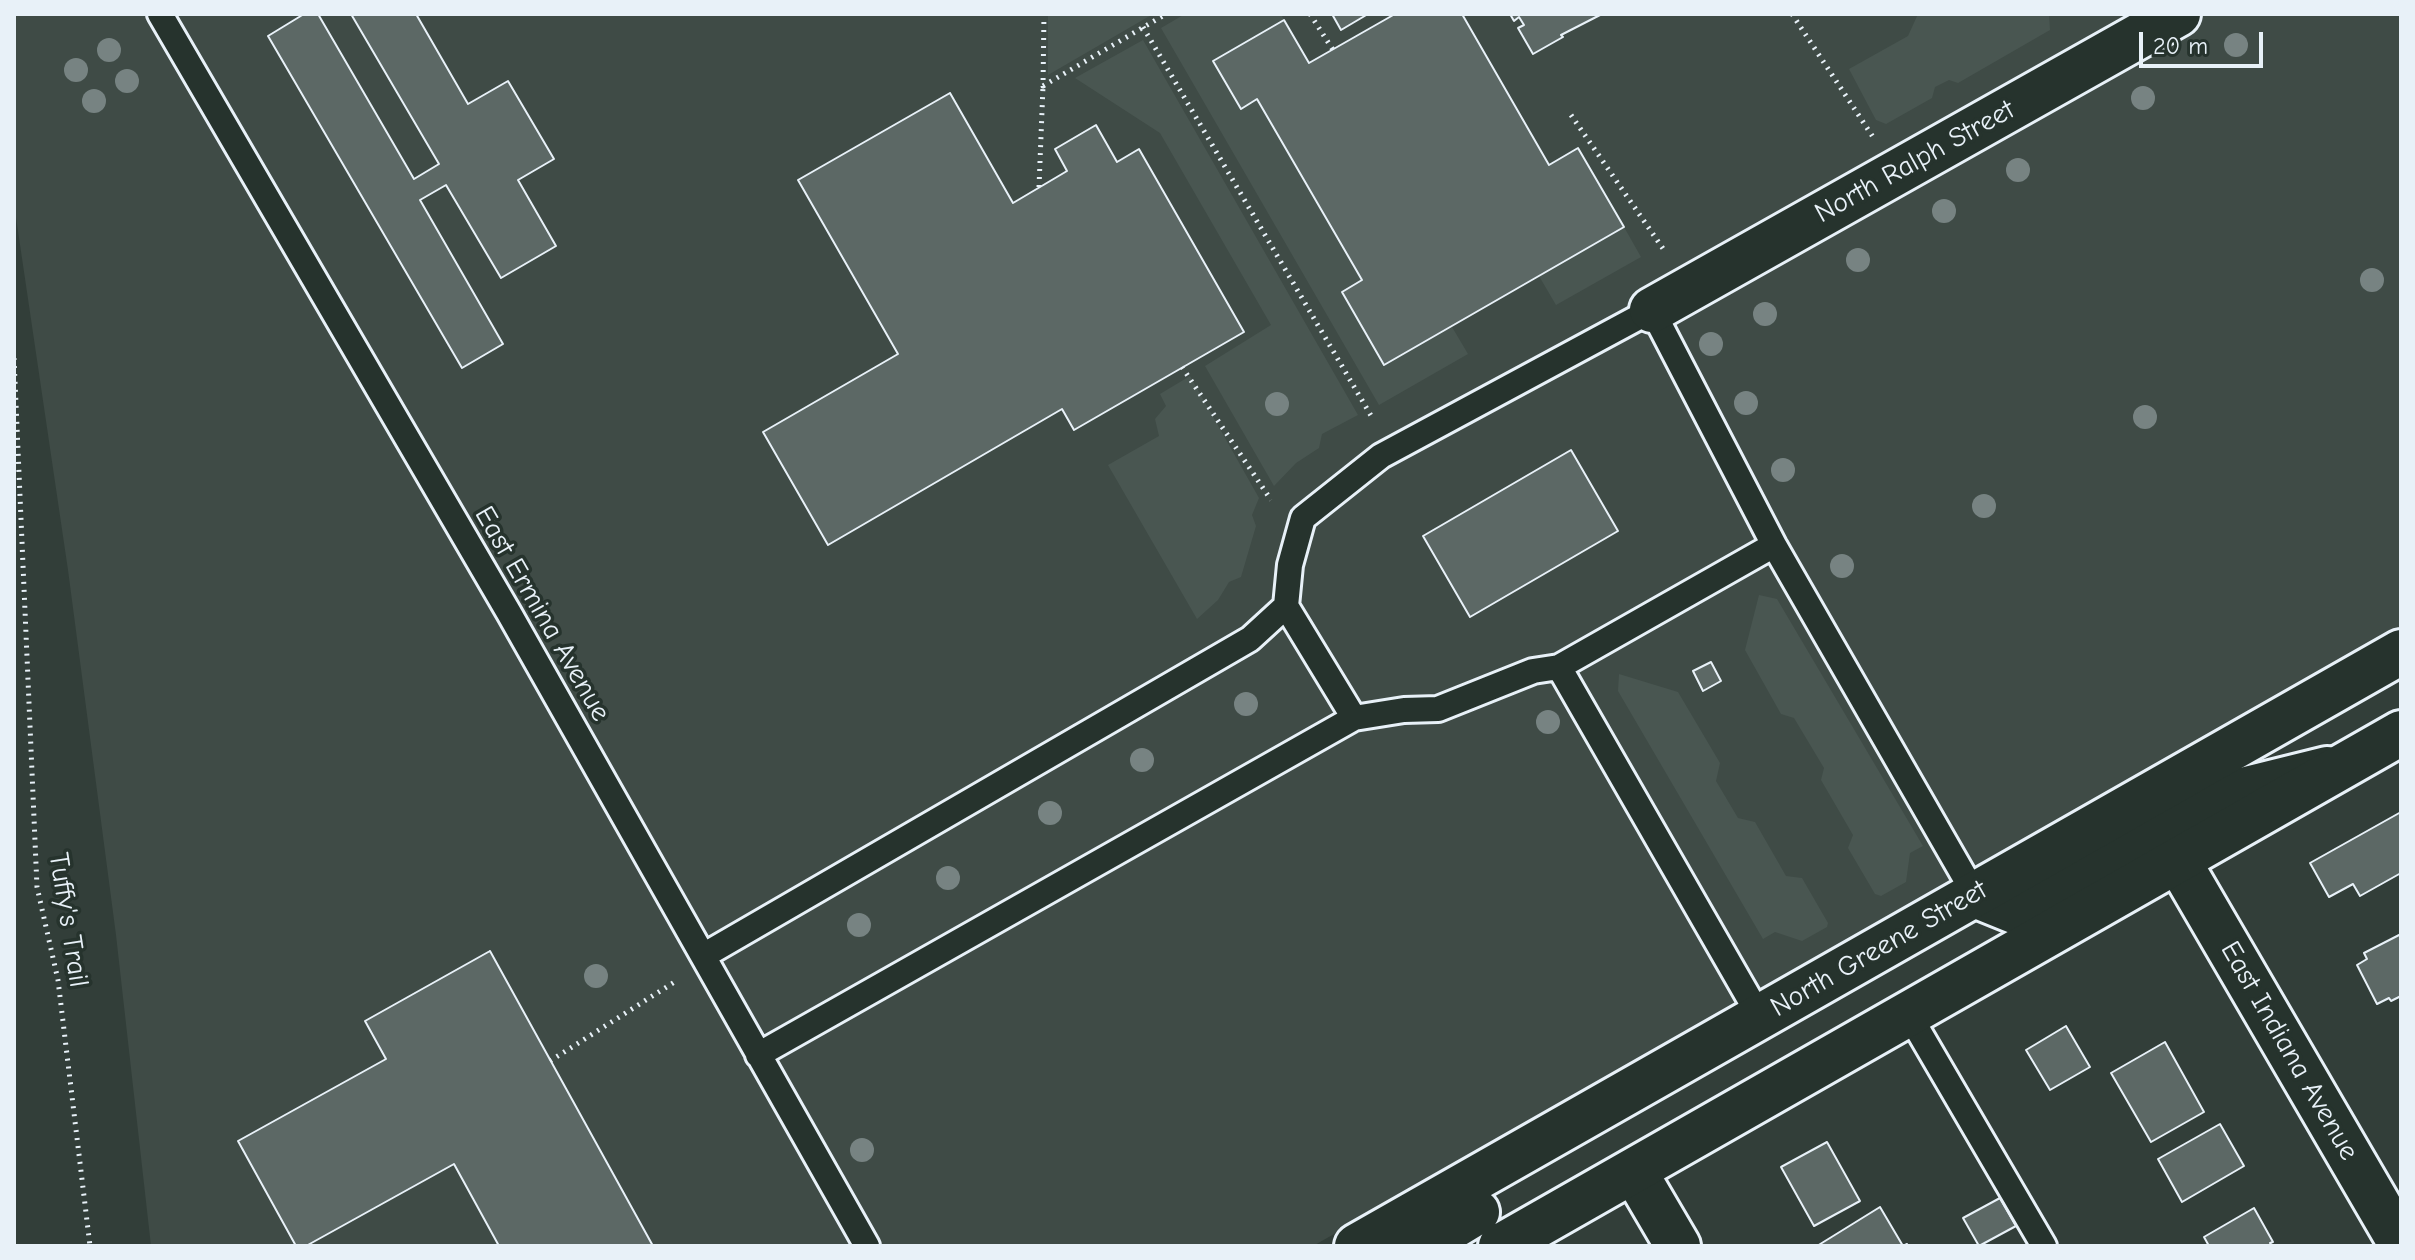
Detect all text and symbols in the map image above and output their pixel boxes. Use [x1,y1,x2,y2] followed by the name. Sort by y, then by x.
[2143,16,2267,66] scale bar
[2153,32,2208,60] text: 20 m
[1809,93,2021,231] street label: North Ralph Street
[467,501,617,727] street label: East Ermina Avenue
[41,850,95,990] street label: Tuffy's Trail
[1765,873,1993,1025] street label: North Greene Street
[2213,936,2365,1166] street label: East Indiana Avenue

